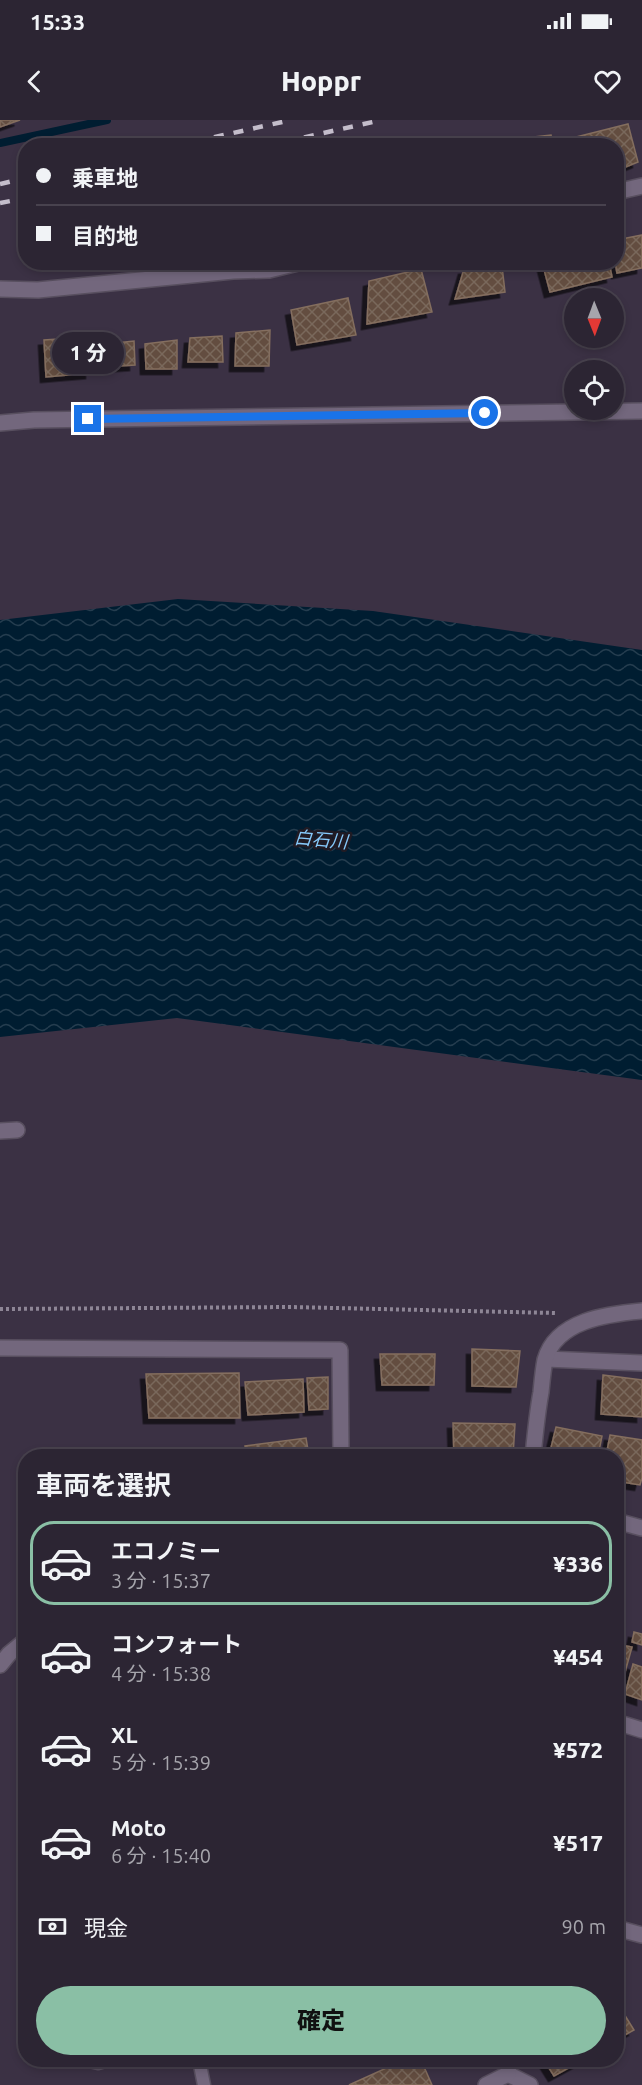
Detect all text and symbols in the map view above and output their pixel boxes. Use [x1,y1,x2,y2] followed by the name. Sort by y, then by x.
[30,9,85,34] text: 15:33
[18,65,51,98] icon: back
[591,65,624,98] icon: heart
[281,66,361,96] text: Hoppr
[72,165,138,190] text: 乗車地
[72,223,138,248] text: 目的地
[564,288,624,348] north arrow
[564,288,624,420] map controls
[52,332,124,374] callout: 1 分
[70,341,106,364] text: 1 分
[564,360,624,420] button: locate
[471,399,498,426] route start
[74,405,101,432] route end
[293,827,351,851] water label: 白石川
[36,1470,171,1500] text: 車両を選択
[39,1536,93,1590] icon: car
[111,1538,221,1563] text: エコノミー
[553,1551,603,1576] text: ¥336
[111,1569,211,1592] text: 3 分 · 15:37
[39,1629,93,1683] icon: car
[111,1631,242,1656] text: コンフォート
[553,1644,603,1669] text: ¥454
[111,1662,211,1685] text: 4 分 · 15:38
[39,1722,93,1776] icon: car
[111,1722,138,1747] text: XL
[553,1737,603,1762] text: ¥572
[111,1751,211,1774] text: 5 分 · 15:39
[39,1815,93,1869] icon: car
[111,1815,166,1840] text: Moto
[553,1830,603,1855] text: ¥517
[111,1844,211,1867] text: 6 分 · 15:40
[36,1910,69,1943] icon: cash
[84,1915,128,1940] text: 現金
[562,1915,606,1938] text: 90 m
[36,1986,606,2055] button: 確定

